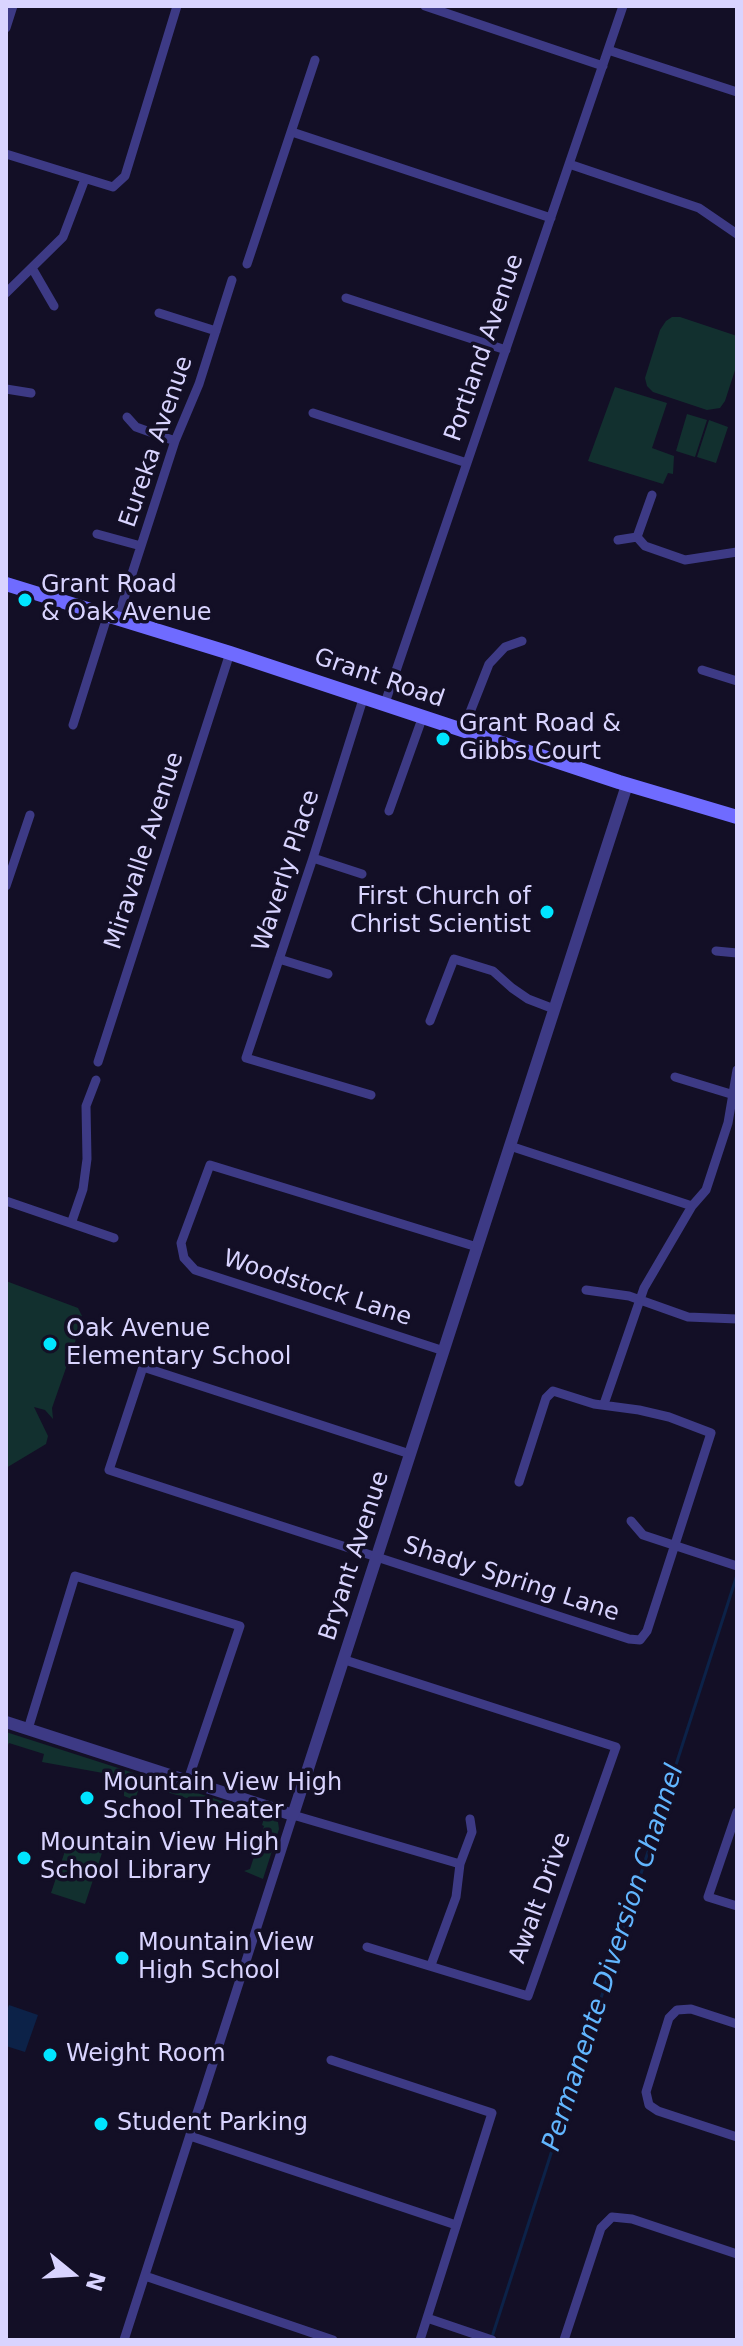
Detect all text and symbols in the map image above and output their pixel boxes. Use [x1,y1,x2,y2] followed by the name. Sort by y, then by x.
[439,251,531,445] street label: Portland Avenue
[114,352,200,532] street label: Eureka Avenue
[41,572,212,628] place label: Grant Road & Oak Avenue
[16,591,34,609] marker: Grant Road & Oak Avenue
[310,643,448,715] street label: Grant Road
[459,711,621,767] place label: Grant Road & Gibbs Court
[434,730,452,748] marker: Grant Road & Gibbs Court
[100,749,190,953] street label: Miravalle Avenue
[247,787,327,955] street label: Waverly Place
[350,884,531,940] place label: First Church of Christ Scientist
[538,903,556,921] marker: First Church of Christ Scientist
[219,1245,415,1333] street label: Woodstock Lane
[66,1316,291,1372] place label: Oak Avenue Elementary School
[41,1335,59,1353] marker: Oak Avenue Elementary School
[314,1468,396,1644] street label: Bryant Avenue
[399,1531,623,1629] street label: Shady Spring Lane
[537,1761,691,2155] water label: Permanente Diversion Channel
[103,1770,342,1826] place label: Mountain View High School Theater
[78,1789,96,1807] marker: Mountain View High School Theater
[504,1828,578,1968] street label: Awalt Drive
[40,1830,279,1886] place label: Mountain View High School Library
[15,1849,33,1867] marker: Mountain View High School Library
[138,1930,314,1986] place label: Mountain View High School
[113,1949,131,1967] marker: Mountain View High School
[66,2041,226,2069] place label: Weight Room
[41,2046,59,2064] marker: Weight Room
[117,2110,308,2138] place label: Student Parking
[92,2115,110,2133] marker: Student Parking
[32,2234,112,2314] north arrow
[81,2269,110,2294] text: N

